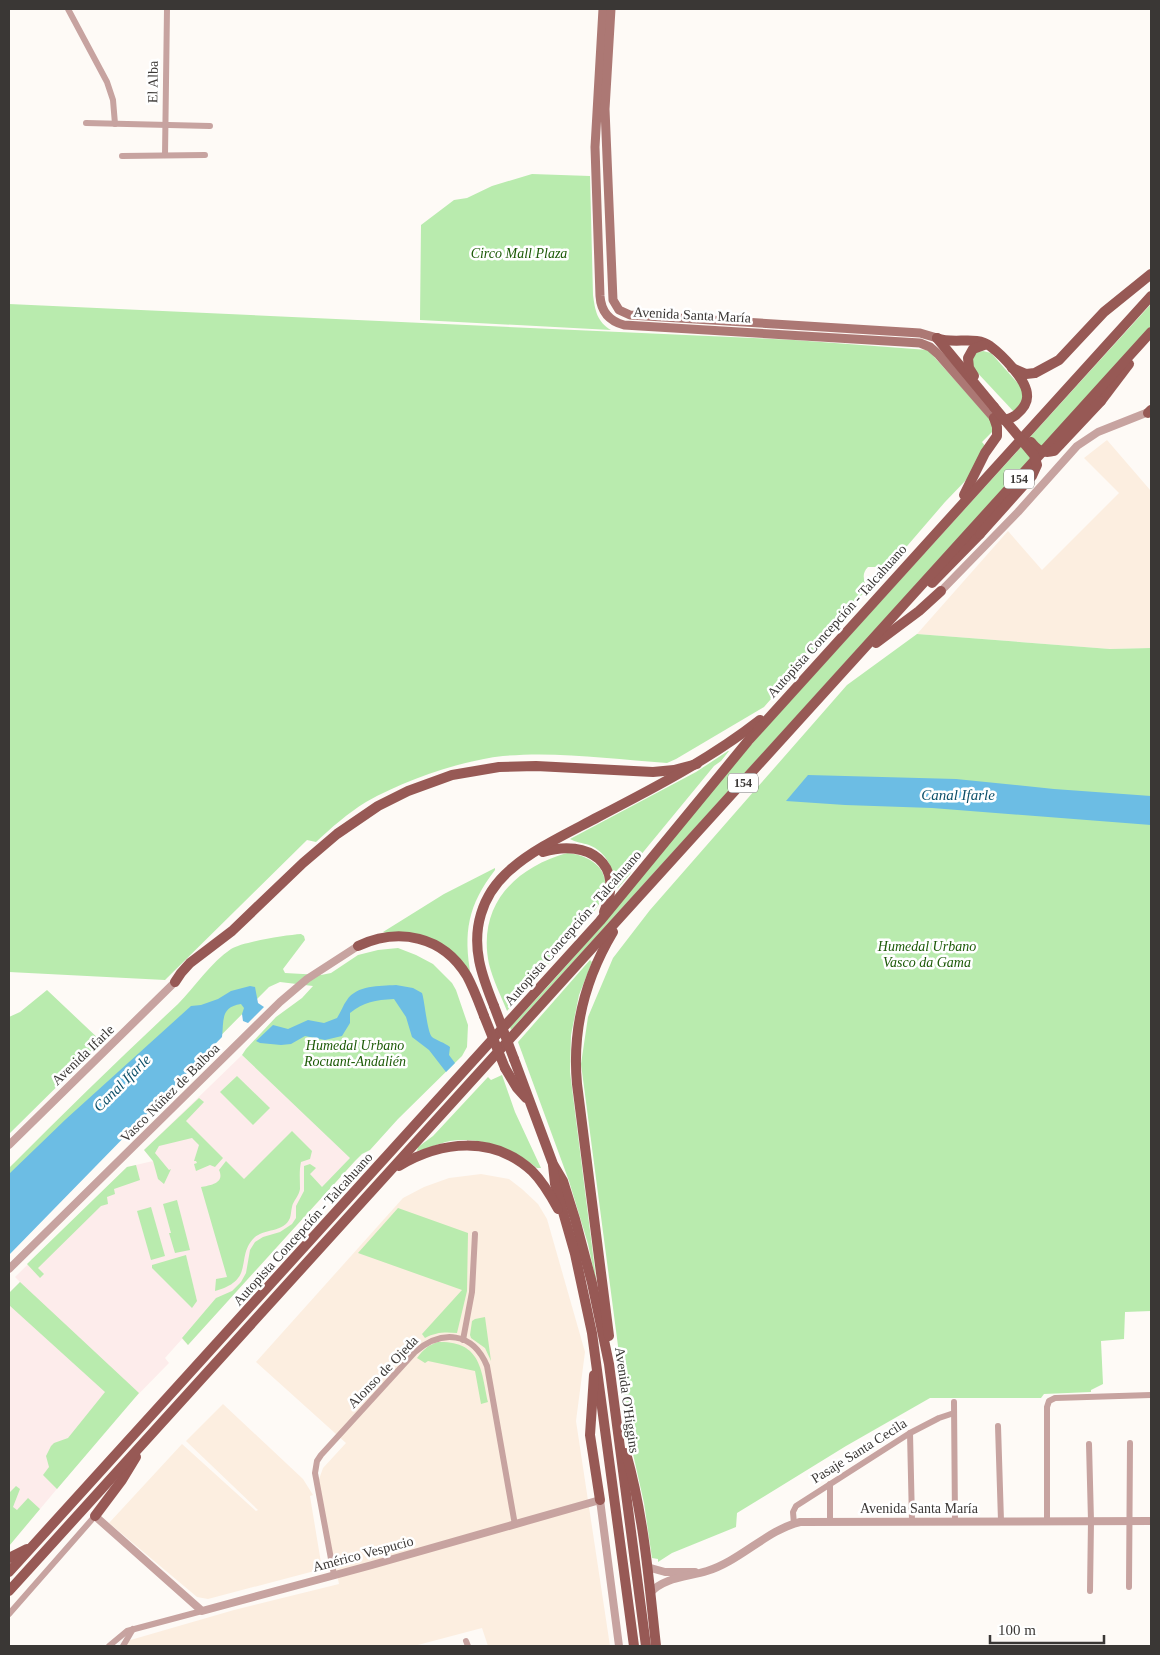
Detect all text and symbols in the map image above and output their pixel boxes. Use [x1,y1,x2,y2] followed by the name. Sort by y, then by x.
[145,60,161,103] street label: El Alba
[471,246,567,261] park label: Circo Mall Plaza
[633,304,752,326] street label: Avenida Santa María
[1004,469,1034,488] road number: 154
[764,541,910,701] street label: Autopista Concepción - Talcahuano
[728,774,758,792] road number: 154
[921,787,995,803] water label: Canal Ifarle
[502,847,644,1009] street label: Autopista Concepción - Talcahuano
[877,939,976,970] park label: Humedal Urbano Vasco da Gama
[49,1022,117,1088] street label: Avenida Ifarle
[303,1038,406,1069] park label: Humedal Urbano Rocuant-Andalién
[118,1040,223,1145] street label: Vasco Núñez de Balboa
[90,1051,154,1115] water label: Canal Ifarle
[230,1149,376,1309] street label: Autopista Concepción - Talcahuano
[345,1332,422,1411] street label: Alonso de Ojeda
[612,1346,642,1454] street label: Avenida O'Higgins
[809,1415,910,1486] street label: Pasaje Santa Cecila
[860,1501,979,1516] street label: Avenida Santa María
[311,1533,415,1575] street label: Américo Vespucio
[990,1612,1104,1644] scale bar
[998,1622,1036,1638] text: 100 m

